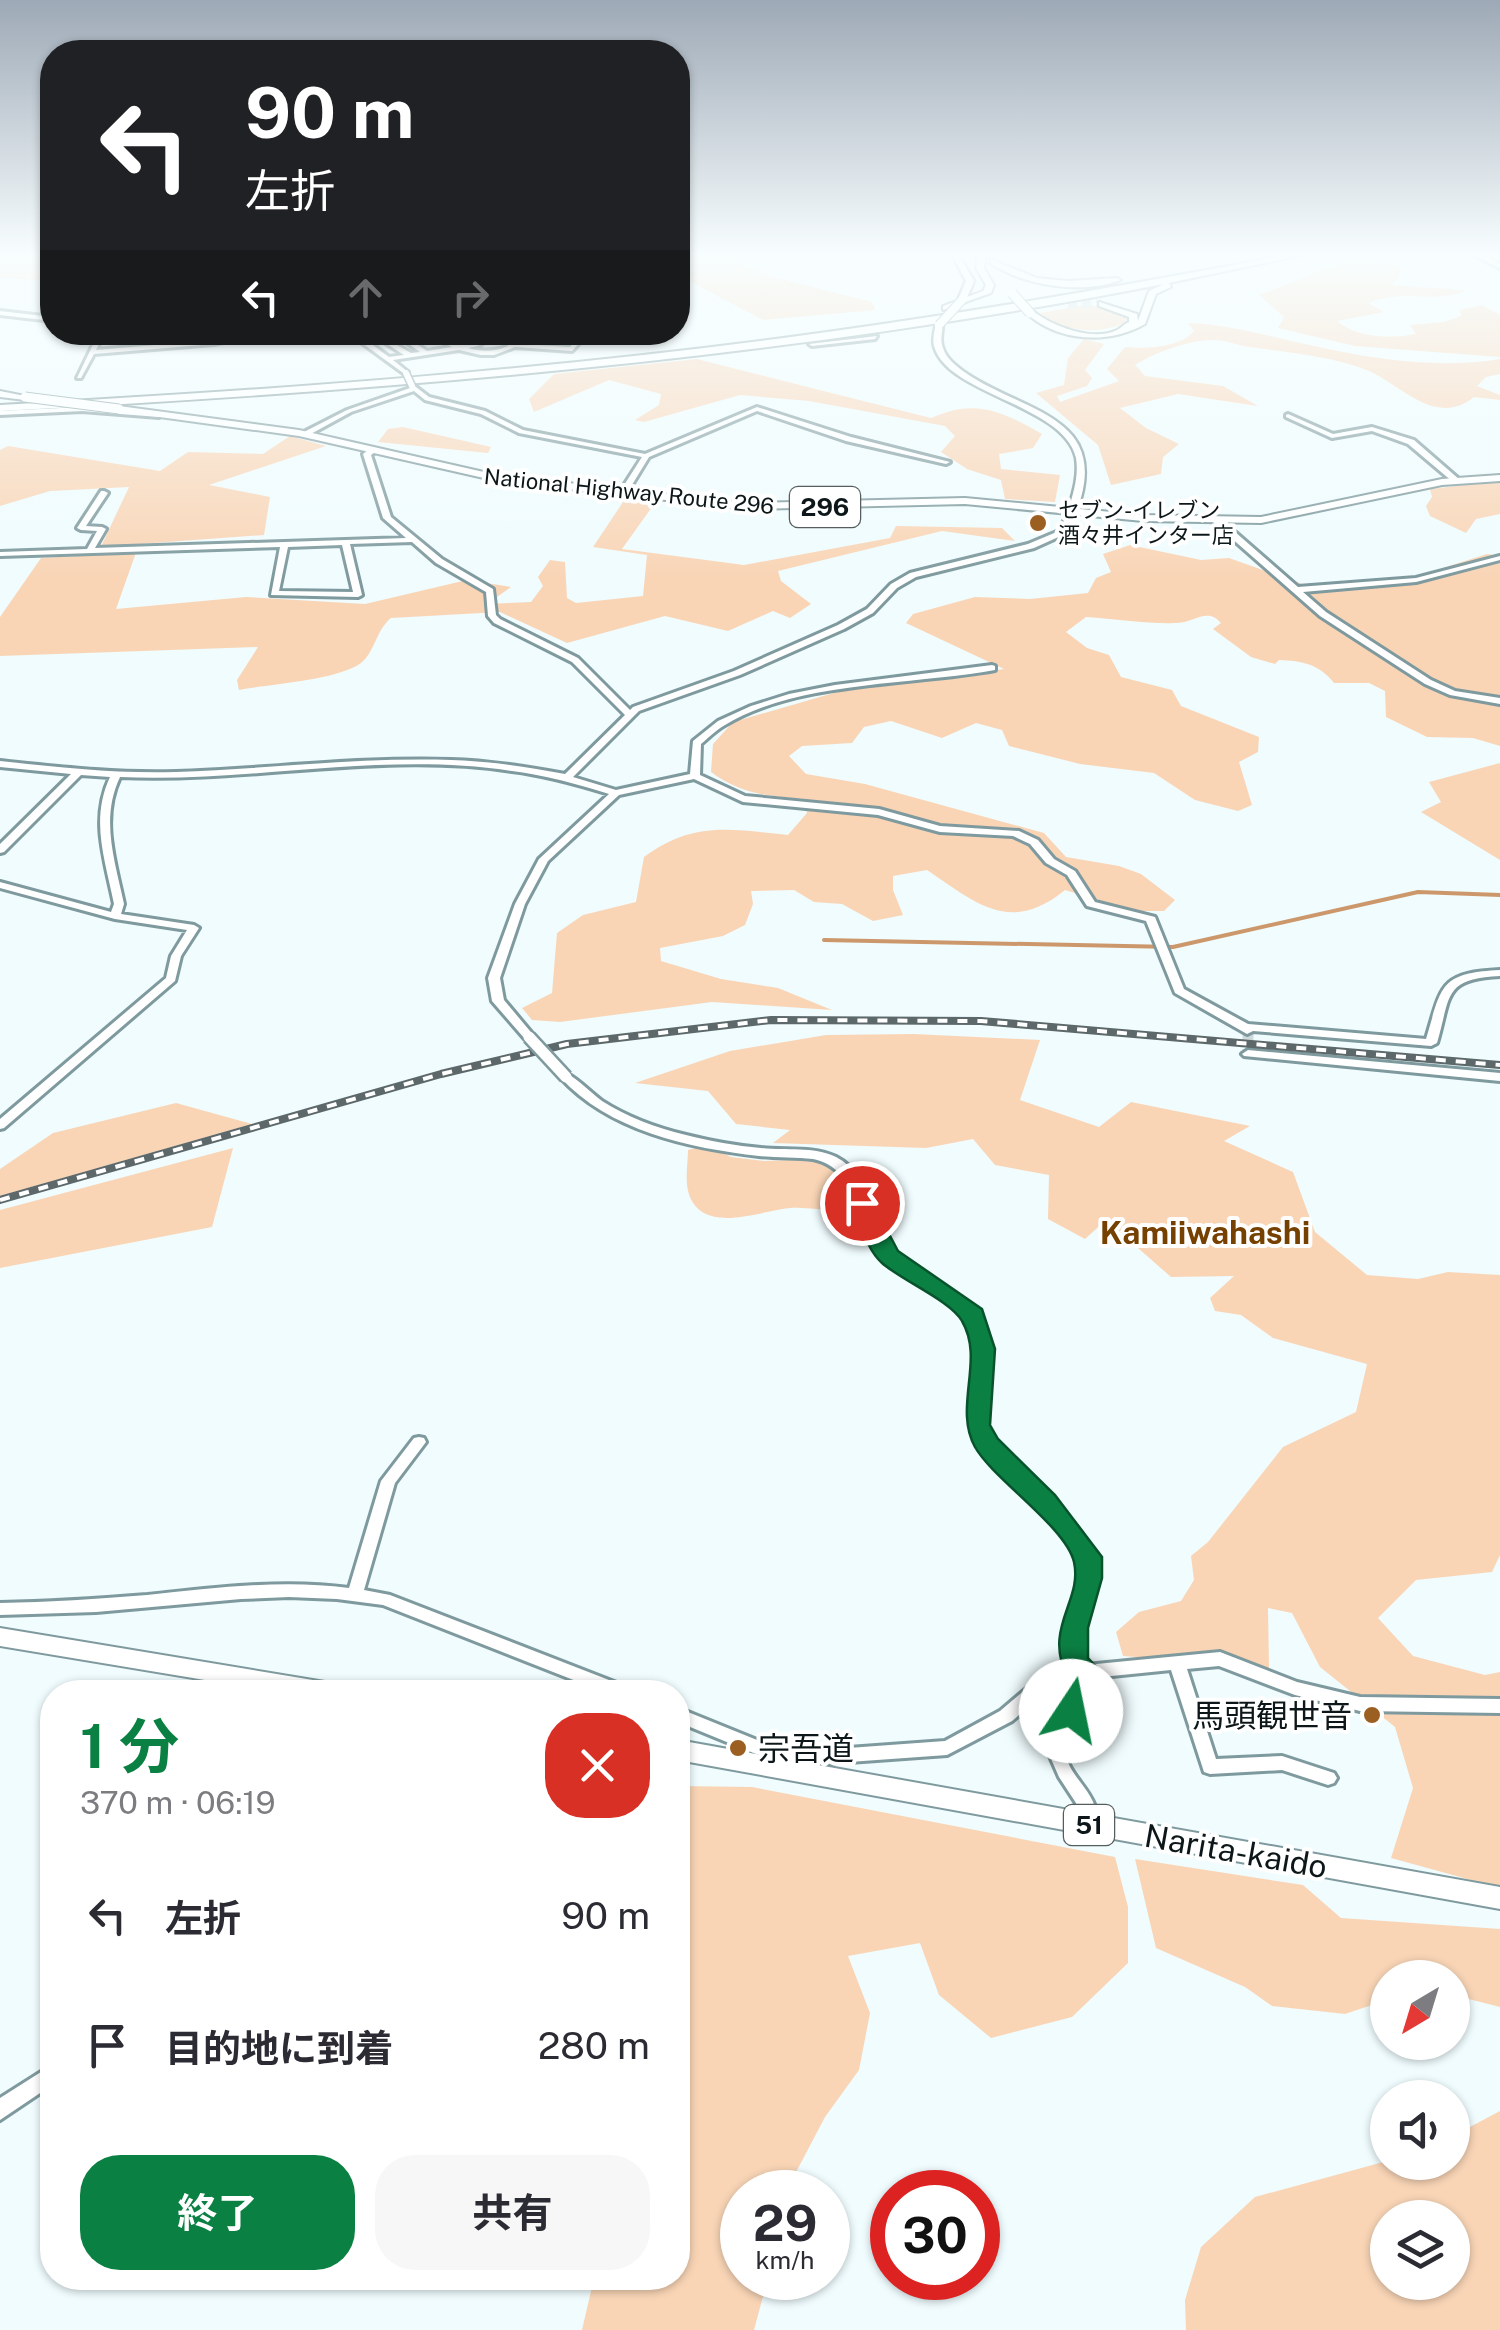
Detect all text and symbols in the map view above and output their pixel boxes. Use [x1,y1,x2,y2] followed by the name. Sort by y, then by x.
[245,71,415,154] text: 90 m
[80,80,210,210] icon: left
[245,164,335,217] text: 左折
[233,270,288,325] icon: left
[338,270,393,325] icon: ahead
[443,270,498,325] icon: right
[483,463,775,519] street label: National Highway Route 296
[790,487,860,527] road number: 296
[1058,497,1234,548] place label: セブン-イレブン 酒々井インター店
[1027,512,1049,534] marker: セブン-イレブン 酒々井インター店
[820,1161,905,1246] pin
[835,1176,890,1231] icon: arrive
[1100,1214,1310,1251] district label: Kamiiwahashi
[1019,1659,1123,1763] position arrow
[1192,1697,1352,1734] place label: 馬頭観世音
[1361,1704,1383,1726] marker: 馬頭観世音
[80,1711,179,1782] text: 1 分
[545,1713,650,1818] button: close
[758,1730,854,1767] place label: 宗吾道
[727,1737,749,1759] marker: 宗吾道
[80,1784,275,1821] text: 370 m · 06:19
[1064,1805,1114,1845] road number: 51
[1142,1817,1330,1885] street label: Narita-kaido
[80,1888,135,1943] icon: left
[561,1893,650,1938] text: 90 m
[165,1896,241,1941] text: 左折
[1370,1960,1470,2060] north arrow
[1370,1960,1470,2300] map controls
[80,2018,135,2073] icon: arrive
[538,2023,650,2068] text: 280 m
[165,2026,393,2071] text: 目的地に到着
[1370,2080,1470,2180] button: sound
[80,2155,355,2270] button: 終了
[375,2155,650,2270] button: 共有
[870,2170,1000,2300] speed limit sign: 30
[753,2193,817,2252] text: 29
[1370,2200,1470,2300] button: layers
[756,2245,814,2275] text: km/h

